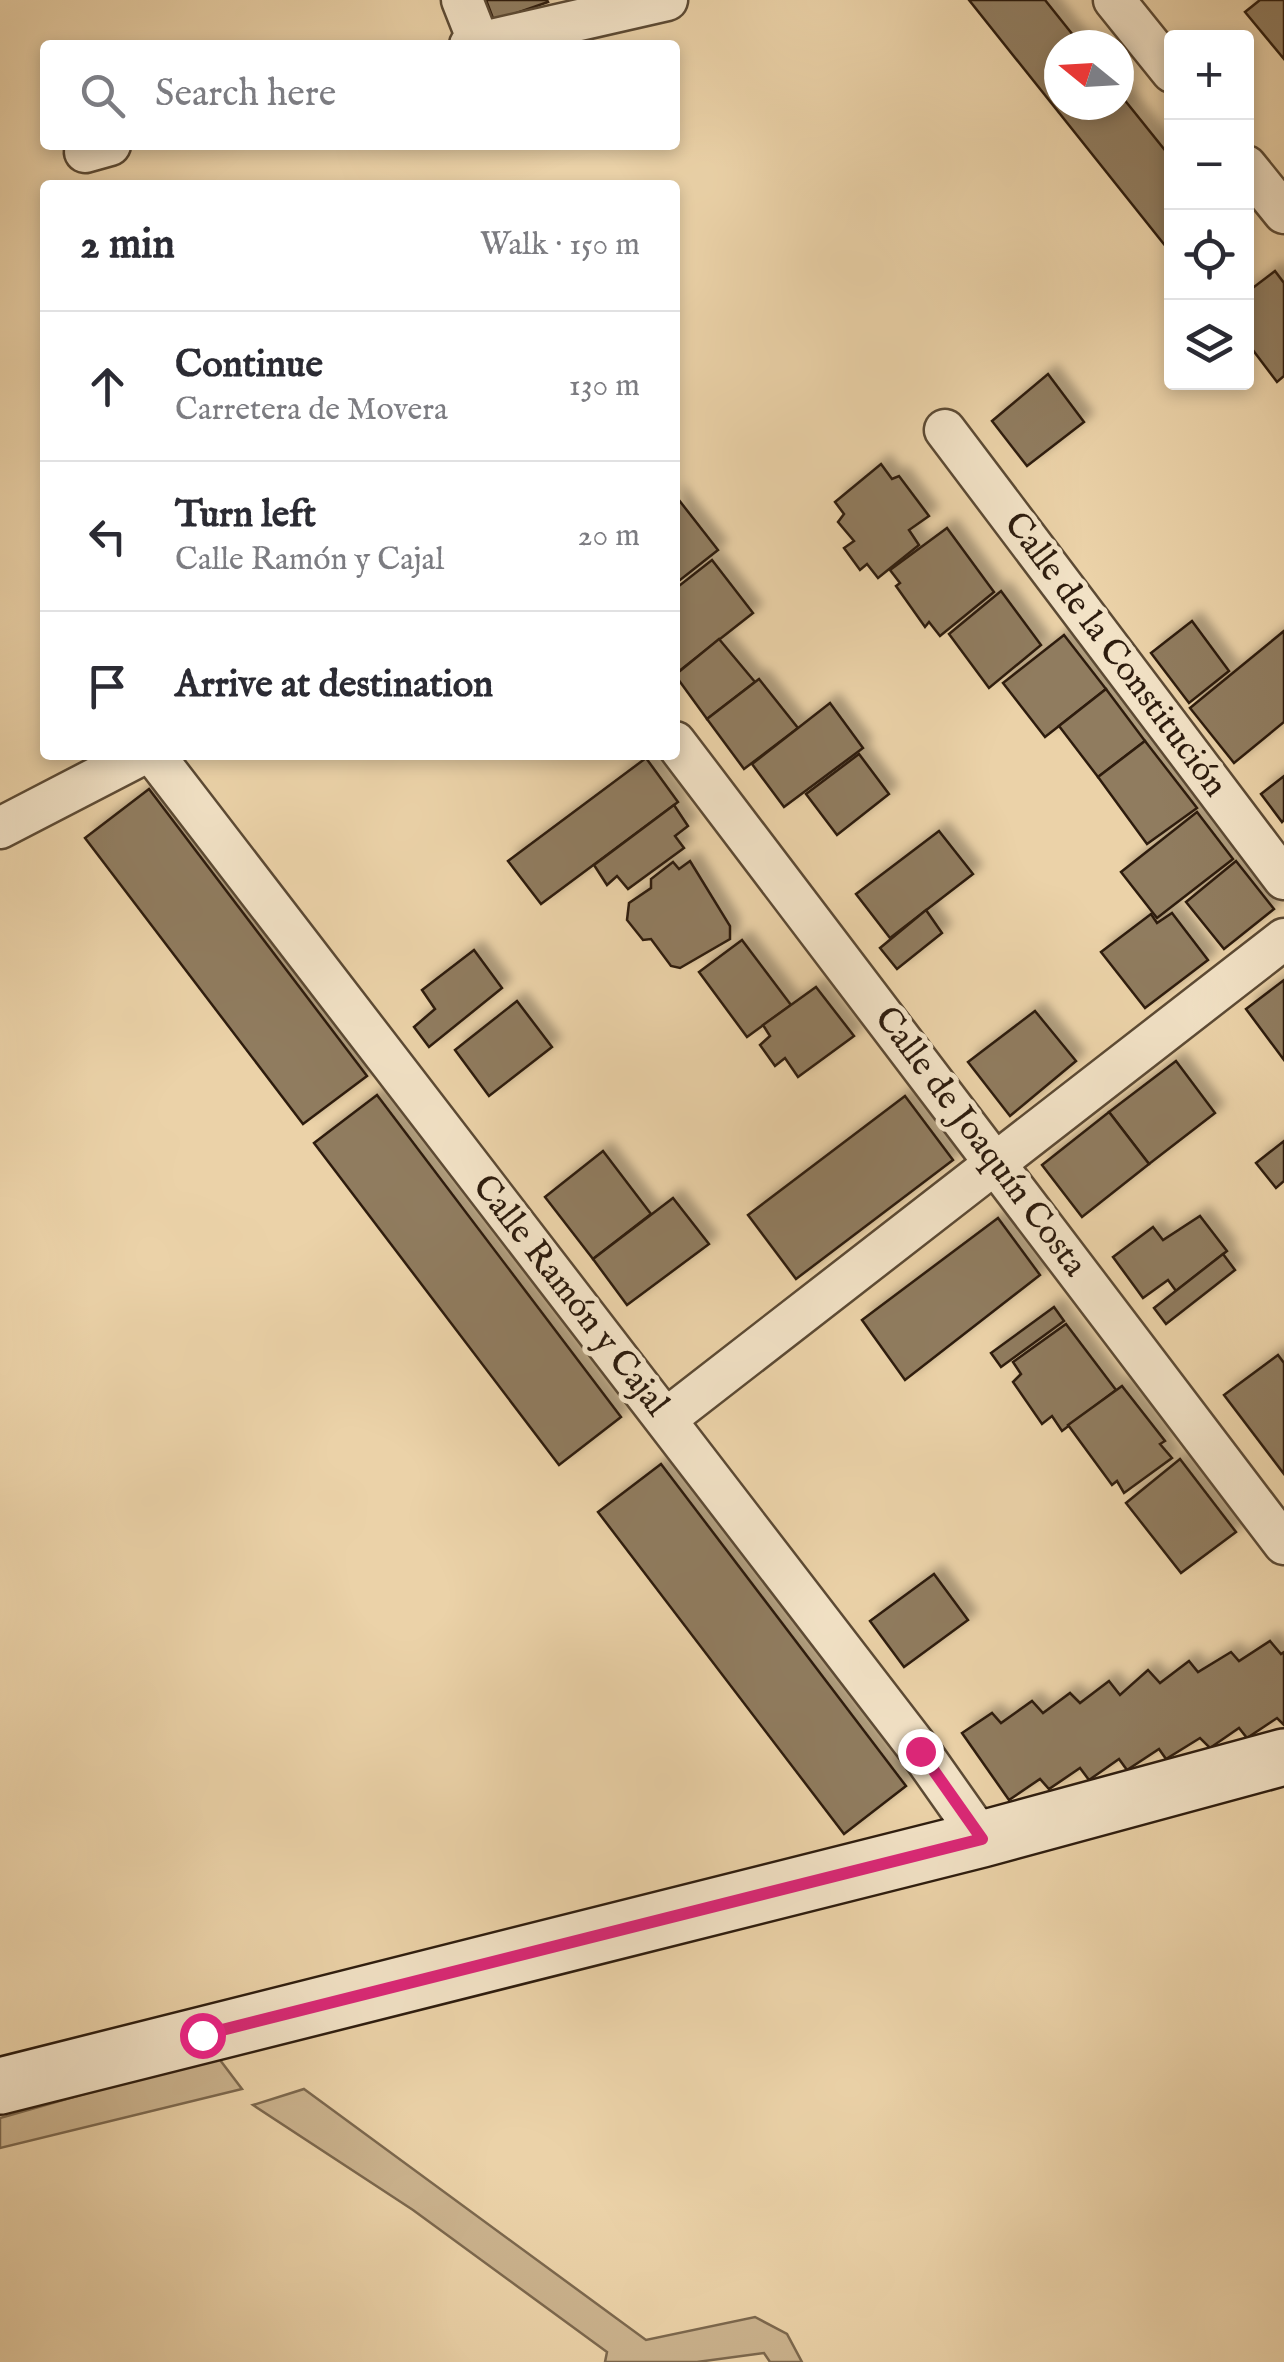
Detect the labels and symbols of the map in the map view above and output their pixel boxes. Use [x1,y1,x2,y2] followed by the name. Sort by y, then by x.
[1044,30,1134,120] north arrow
[993,504,1237,806] street label: Calle de la Constitución
[864,998,1097,1287] street label: Calle de Joaquín Costa
[462,1166,679,1426] street label: Calle Ramón y Cajal
[898,1729,944,1775] route end
[180,2013,226,2059] route start

